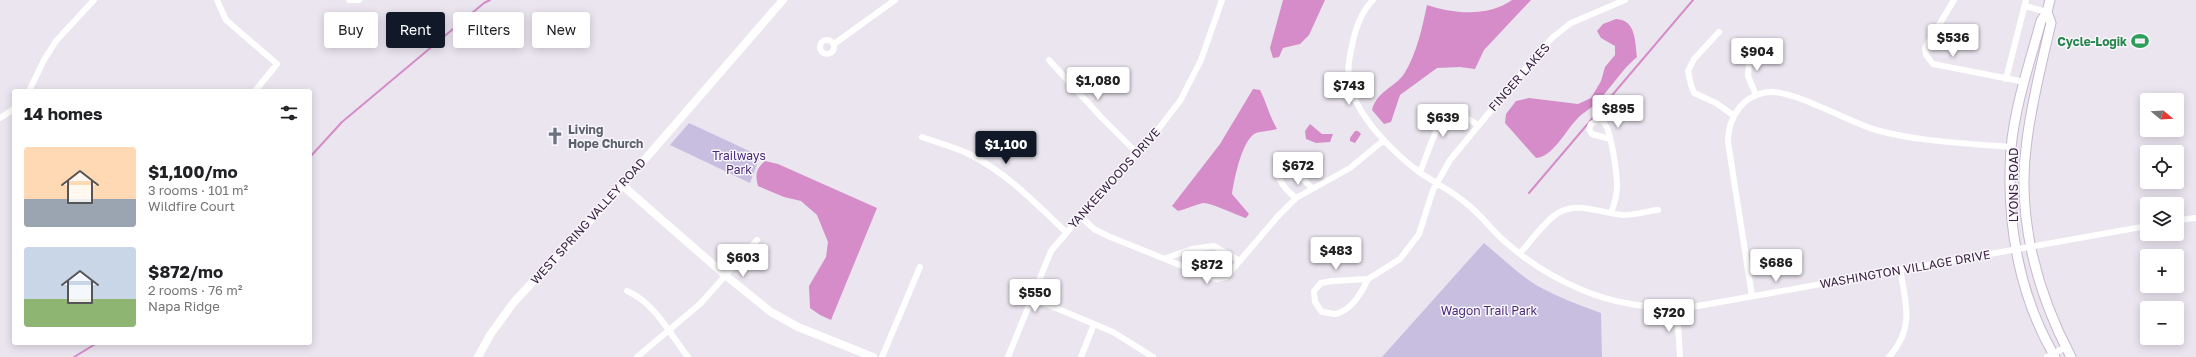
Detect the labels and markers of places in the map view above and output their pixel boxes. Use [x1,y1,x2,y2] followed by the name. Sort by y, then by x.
[1929,24,1977,58] pin: $536
[2130,31,2150,51] sports icon: Cycle-Logik
[2057,34,2127,49] place label: Cycle-Logik
[1733,38,1781,72] pin: $904
[1065,67,1131,101] pin: $1,080
[1325,72,1373,106] pin: $743
[1594,95,1642,129] pin: $895
[1419,104,1467,138] pin: $639
[568,122,643,151] place label: Living Hope Church
[545,126,565,146] church icon: Living Hope Church
[973,131,1039,165] pin: $1,100
[1274,152,1322,186] pin: $672
[1312,237,1360,271] pin: $483
[719,244,767,278] pin: $603
[1752,249,1800,283] pin: $686
[1183,251,1231,285] pin: $872
[1011,279,1059,313] pin: $550
[1645,299,1693,333] pin: $720

